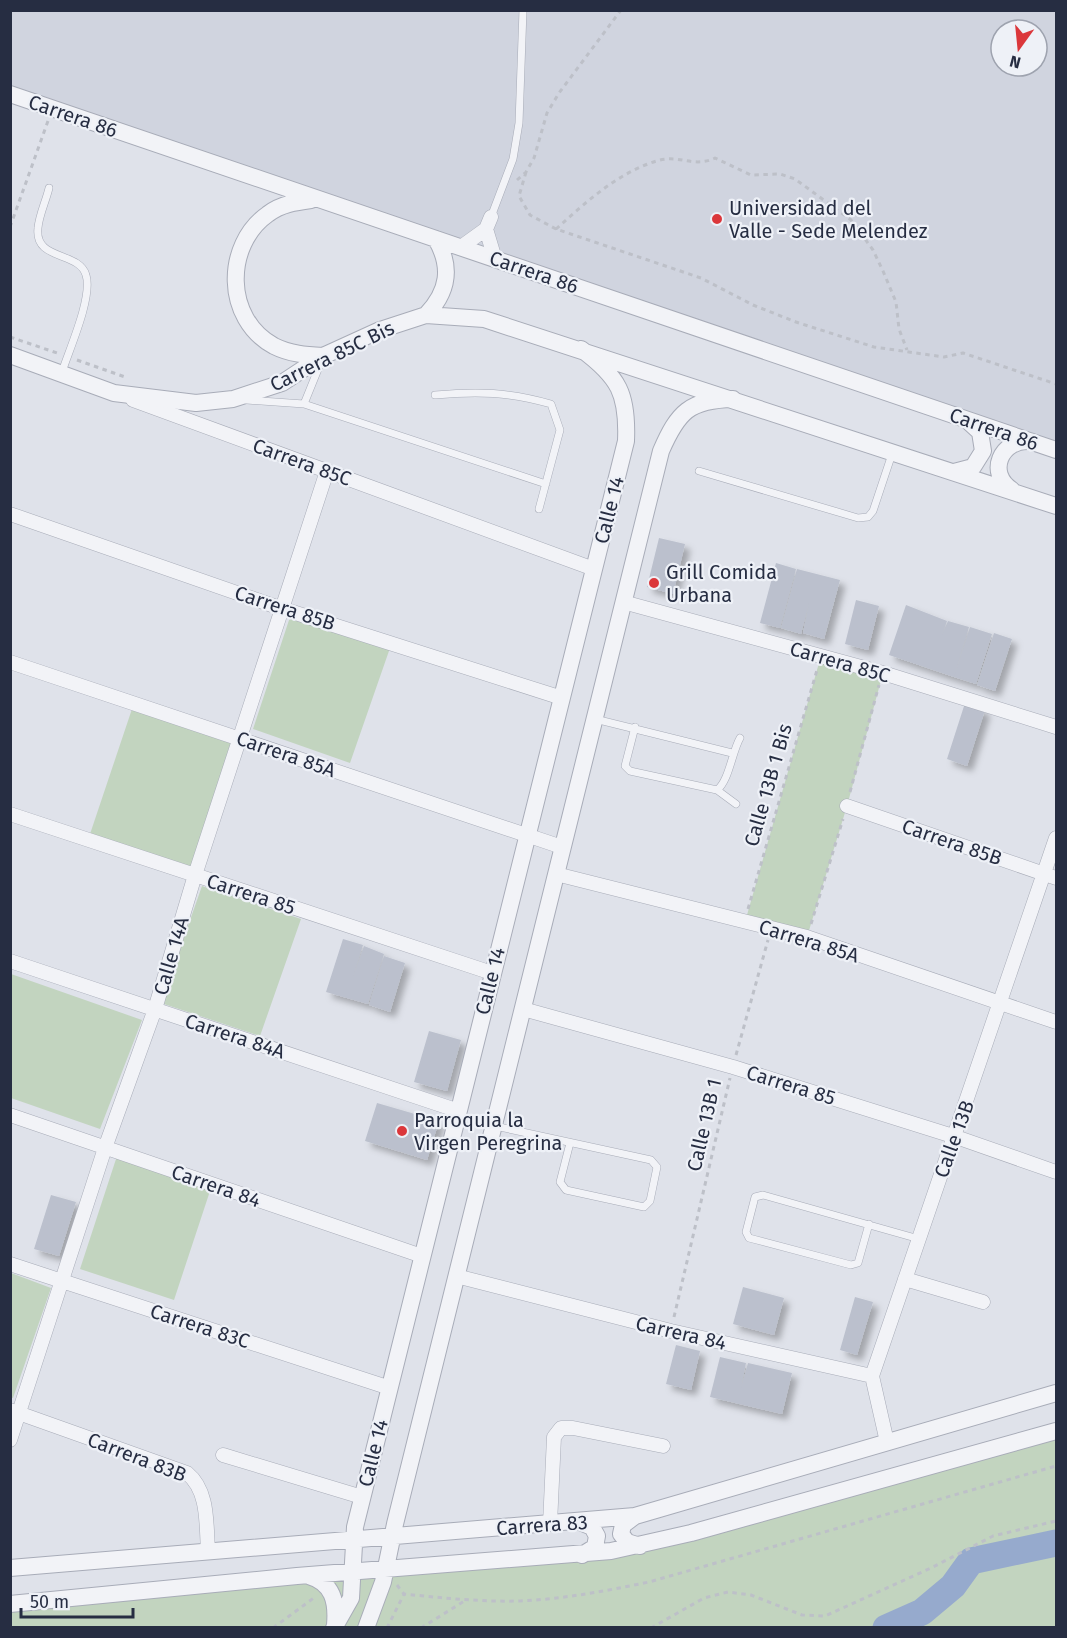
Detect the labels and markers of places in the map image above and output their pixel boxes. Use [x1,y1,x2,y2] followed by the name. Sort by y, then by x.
[729,196,928,243] place label: Universidad del Valle - Sede Melendez
[710,212,724,226] marker: Universidad del Valle - Sede Melendez
[666,560,777,607] place label: Grill Comida Urbana
[647,576,661,590] marker: Grill Comida Urbana
[414,1108,562,1155] place label: Parroquia la Virgen Peregrina
[395,1124,409,1138] marker: Parroquia la Virgen Peregrina

